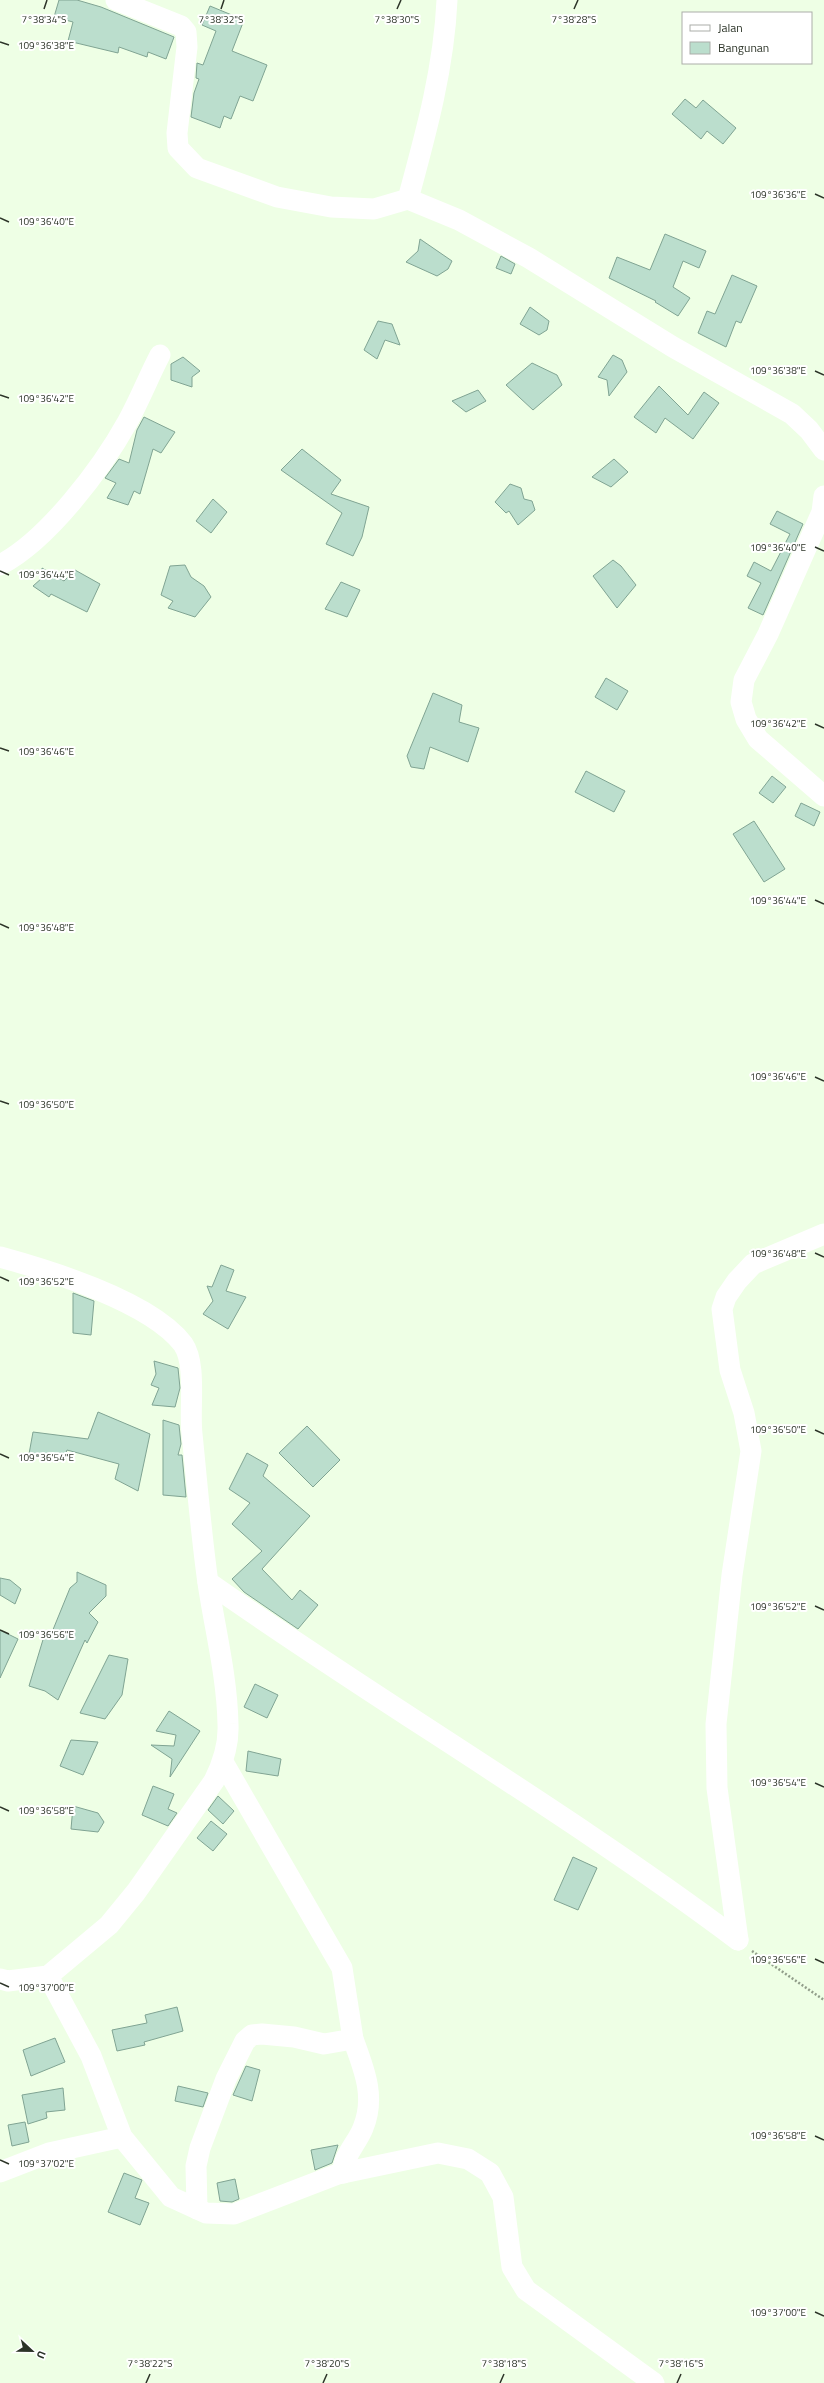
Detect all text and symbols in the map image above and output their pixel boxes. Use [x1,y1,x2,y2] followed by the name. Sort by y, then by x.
[22,12,66,27] text: 7°38'34"S
[199,12,243,27] text: 7°38'32"S
[375,12,419,27] text: 7°38'30"S
[552,12,596,27] text: 7°38'28"S
[682,12,812,64] legend
[718,18,743,37] text: Jalan
[18,38,75,53] text: 109°36'38"E
[718,38,769,57] text: Bangunan
[750,187,807,202] text: 109°36'36"E
[18,214,75,229] text: 109°36'40"E
[750,363,807,378] text: 109°36'38"E
[18,391,75,406] text: 109°36'42"E
[750,540,807,555] text: 109°36'40"E
[18,567,75,582] text: 109°36'44"E
[750,716,807,731] text: 109°36'42"E
[18,744,75,759] text: 109°36'46"E
[750,893,807,908] text: 109°36'44"E
[18,920,75,935] text: 109°36'48"E
[750,1069,807,1084] text: 109°36'46"E
[18,1097,75,1112] text: 109°36'50"E
[750,1246,807,1261] text: 109°36'48"E
[18,1274,75,1289] text: 109°36'52"E
[750,1422,807,1437] text: 109°36'50"E
[18,1450,75,1465] text: 109°36'54"E
[750,1599,807,1614] text: 109°36'52"E
[18,1627,75,1642] text: 109°36'56"E
[750,1775,807,1790] text: 109°36'54"E
[18,1803,75,1818] text: 109°36'58"E
[750,1952,807,1967] text: 109°36'56"E
[18,1980,75,1995] text: 109°37'00"E
[750,2128,807,2143] text: 109°36'58"E
[18,2156,75,2171] text: 109°37'02"E
[750,2305,807,2320] text: 109°37'00"E
[12,2331,52,2371] north arrow
[33,2348,50,2361] text: U
[128,2356,172,2371] text: 7°38'22"S
[305,2356,349,2371] text: 7°38'20"S
[482,2356,526,2371] text: 7°38'18"S
[659,2356,703,2371] text: 7°38'16"S

